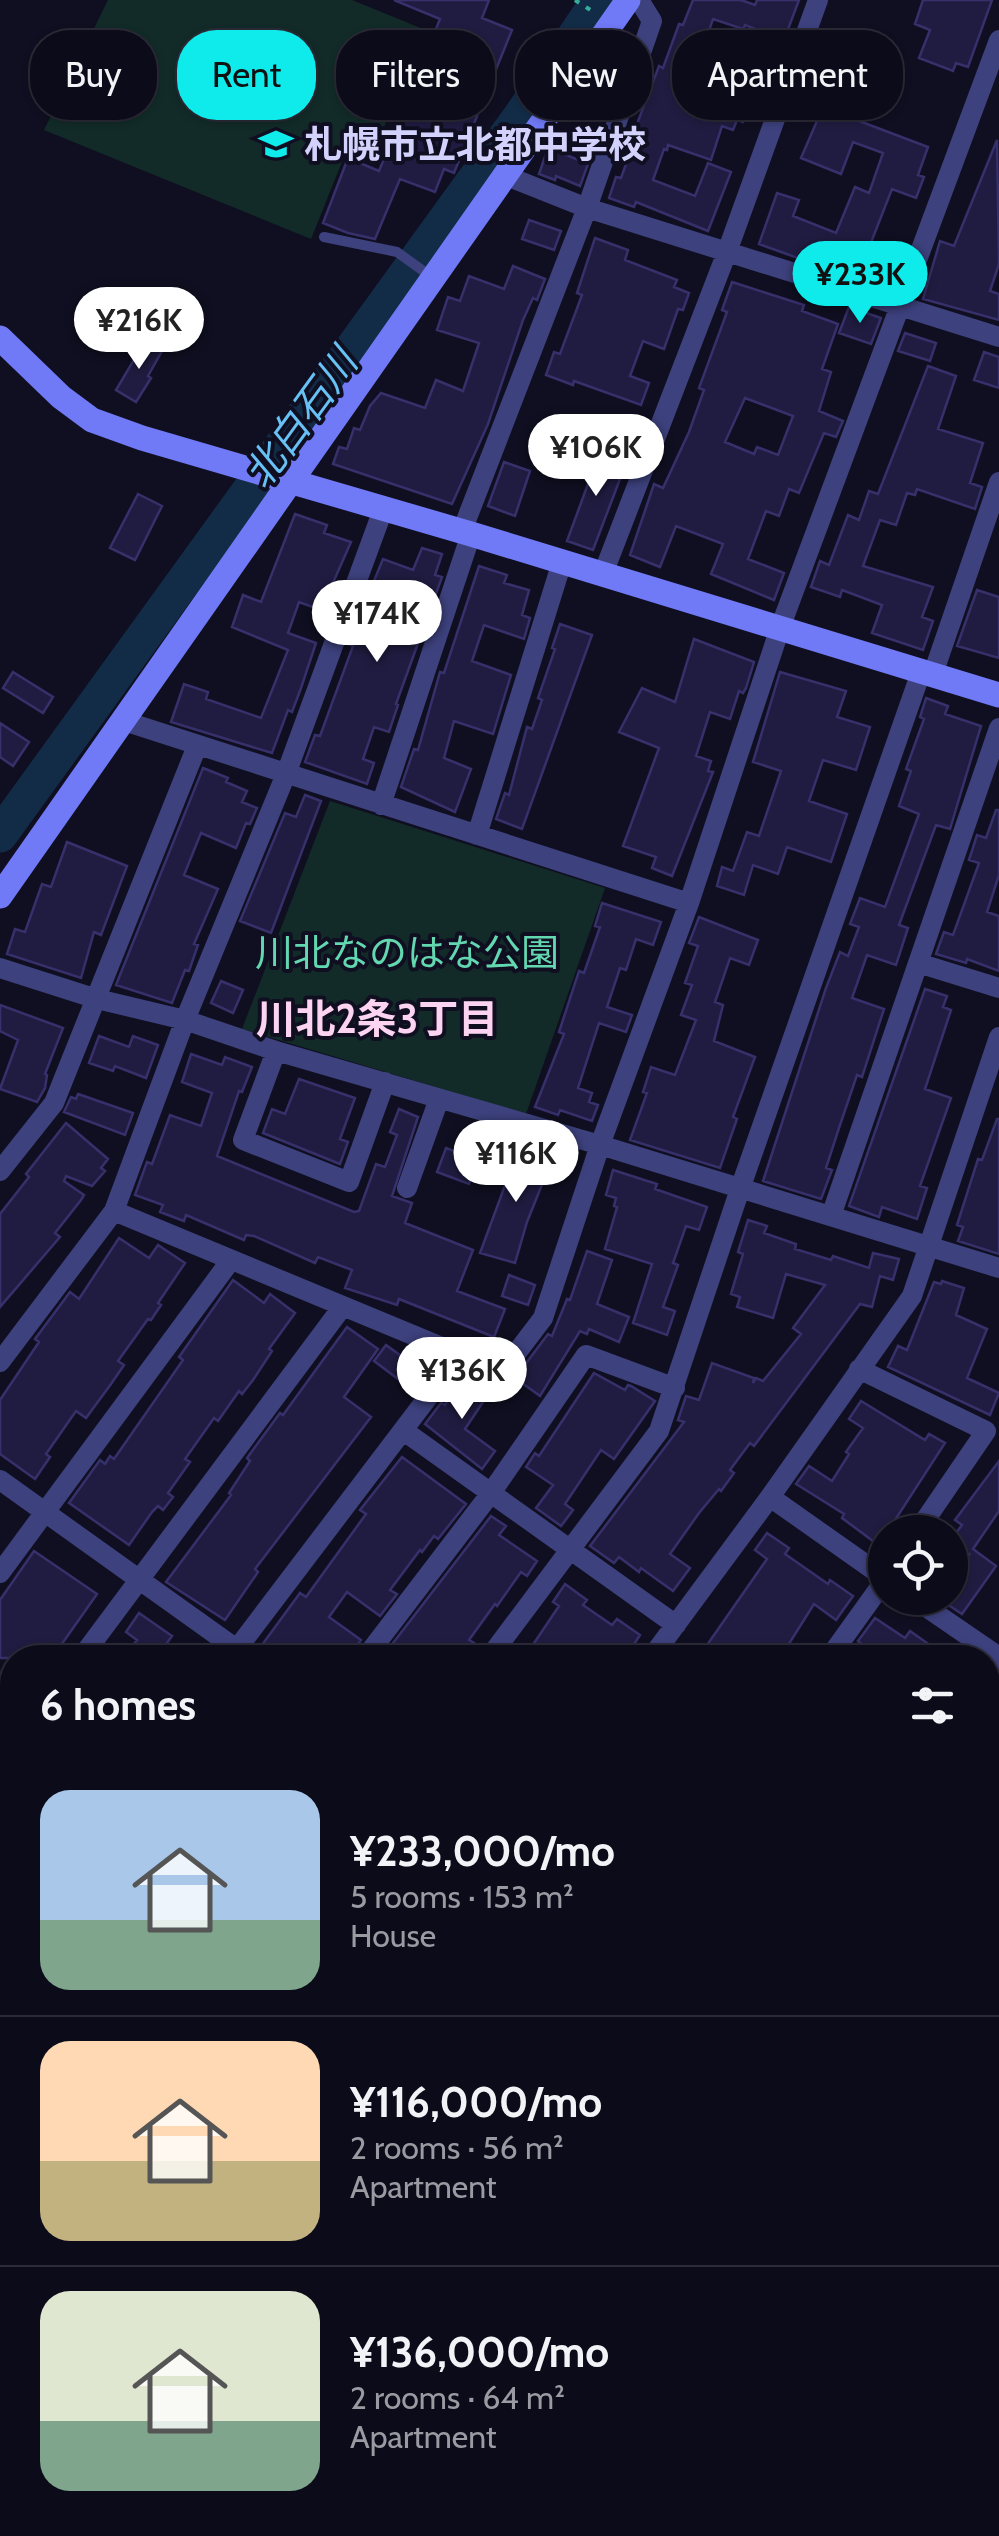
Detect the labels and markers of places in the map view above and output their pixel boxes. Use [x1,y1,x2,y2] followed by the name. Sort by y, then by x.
[304,121,646,168] place label: 札幌市立北都中学校
[257,125,295,163] school or university icon: 札幌市立北都中学校
[790,241,930,326] pin: ¥233K
[69,287,209,372] pin: ¥216K
[526,414,666,499] pin: ¥106K
[307,580,447,665] pin: ¥174K
[446,1120,586,1205] pin: ¥116K
[392,1337,532,1422] pin: ¥136K

